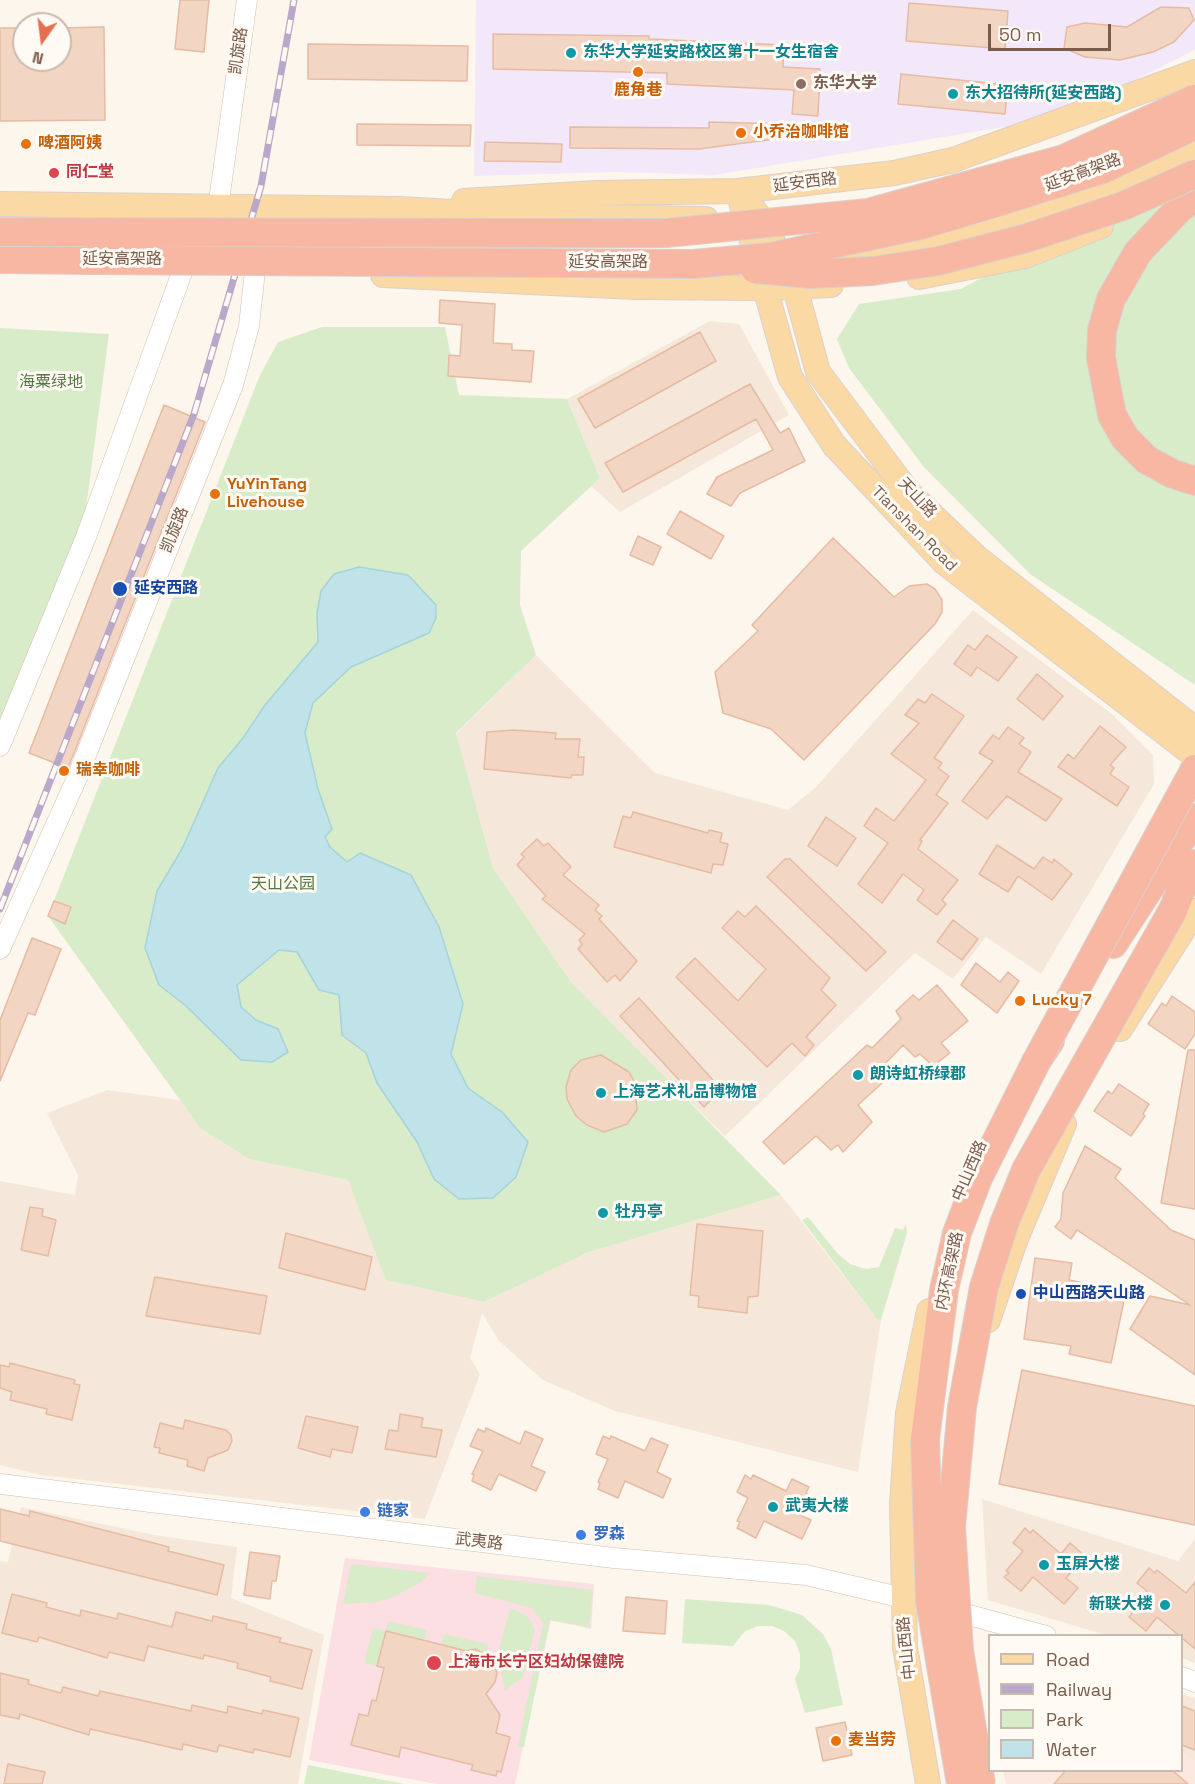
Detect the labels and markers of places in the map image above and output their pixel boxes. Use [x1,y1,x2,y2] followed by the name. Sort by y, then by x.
[583,43,839,63] place label: 东华大学延安路校区第十一女生宿舍
[564,46,578,60] marker: 东华大学延安路校区第十一女生宿舍
[631,65,645,79] marker: 鹿角巷
[813,74,877,94] place label: 东华大学
[794,77,808,91] marker: 东华大学
[614,81,662,101] place label: 鹿角巷
[965,84,1122,104] place label: 东大招待所(延安西路)
[946,87,960,101] marker: 东大招待所(延安西路)
[753,123,849,143] place label: 小乔治咖啡馆
[734,126,748,140] marker: 小乔治咖啡馆
[38,134,102,154] place label: 啤酒阿姨
[19,137,33,151] marker: 啤酒阿姨
[66,163,114,183] place label: 同仁堂
[47,166,61,180] marker: 同仁堂
[227,475,307,513] place label: YuYinTang Livehouse
[208,487,222,501] marker: YuYinTang Livehouse
[134,579,198,599] place label: 延安西路
[111,580,129,598] marker: 延安西路
[76,761,140,781] place label: 瑞幸咖啡
[57,764,71,778] marker: 瑞幸咖啡
[1032,991,1092,1011] place label: Lucky 7
[1013,994,1027,1008] marker: Lucky 7
[870,1065,966,1085] place label: 朗诗虹桥绿郡
[851,1068,865,1082] marker: 朗诗虹桥绿郡
[613,1083,757,1103] place label: 上海艺术礼品博物馆
[594,1086,608,1100] marker: 上海艺术礼品博物馆
[615,1203,663,1223] place label: 牡丹亭
[596,1206,610,1220] marker: 牡丹亭
[1033,1284,1145,1304] place label: 中山西路天山路
[1014,1287,1028,1301] marker: 中山西路天山路
[785,1497,849,1517] place label: 武夷大楼
[766,1500,780,1514] marker: 武夷大楼
[377,1502,409,1522] place label: 链家
[358,1505,372,1519] marker: 链家
[593,1525,625,1545] place label: 罗森
[574,1528,588,1542] marker: 罗森
[1056,1555,1120,1575] place label: 玉屏大楼
[1037,1558,1051,1572] marker: 玉屏大楼
[1089,1595,1153,1615] place label: 新联大楼
[1158,1598,1172,1612] marker: 新联大楼
[448,1653,624,1673] place label: 上海市长宁区妇幼保健院
[425,1654,443,1672] marker: 上海市长宁区妇幼保健院
[848,1731,896,1751] place label: 麦当劳
[829,1734,843,1748] marker: 麦当劳

